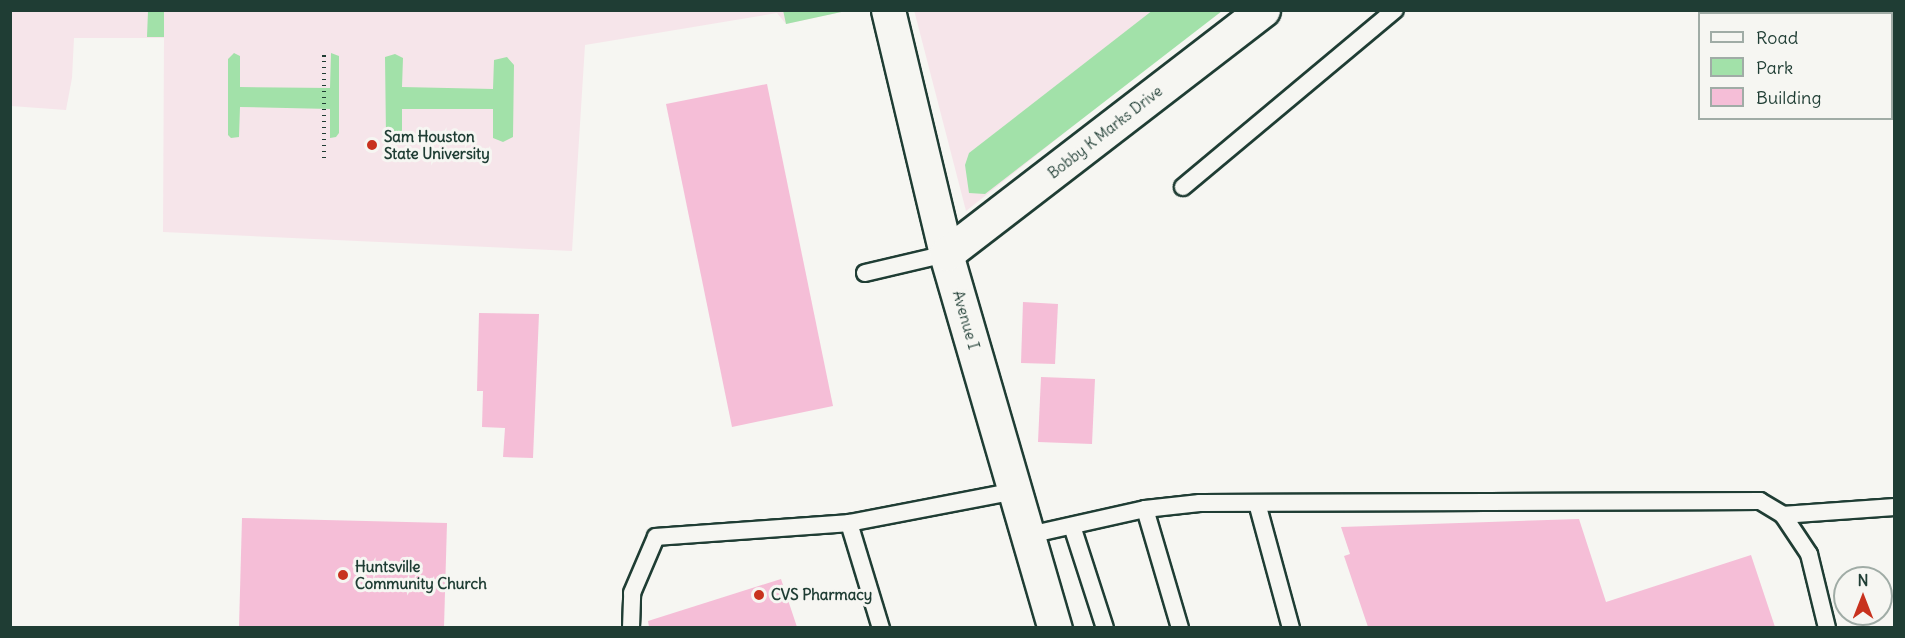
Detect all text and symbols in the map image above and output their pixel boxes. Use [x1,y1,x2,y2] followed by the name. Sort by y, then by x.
[1698,12,1893,120] legend
[1756,26,1798,49] text: Road
[1756,56,1793,79] text: Park
[1044,82,1166,182] street label: Bobby K Marks Drive
[1756,86,1821,109] text: Building
[384,127,490,162] place label: Sam Houston State University
[365,138,379,152] marker: Sam Houston State University
[949,288,983,352] street label: Avenue I
[355,557,487,592] place label: Huntsville Community Church
[1833,566,1893,626] north arrow
[336,568,350,582] marker: Huntsville Community Church
[1857,570,1869,590] text: N
[771,586,872,604] place label: CVS Pharmacy
[752,588,766,602] marker: CVS Pharmacy

